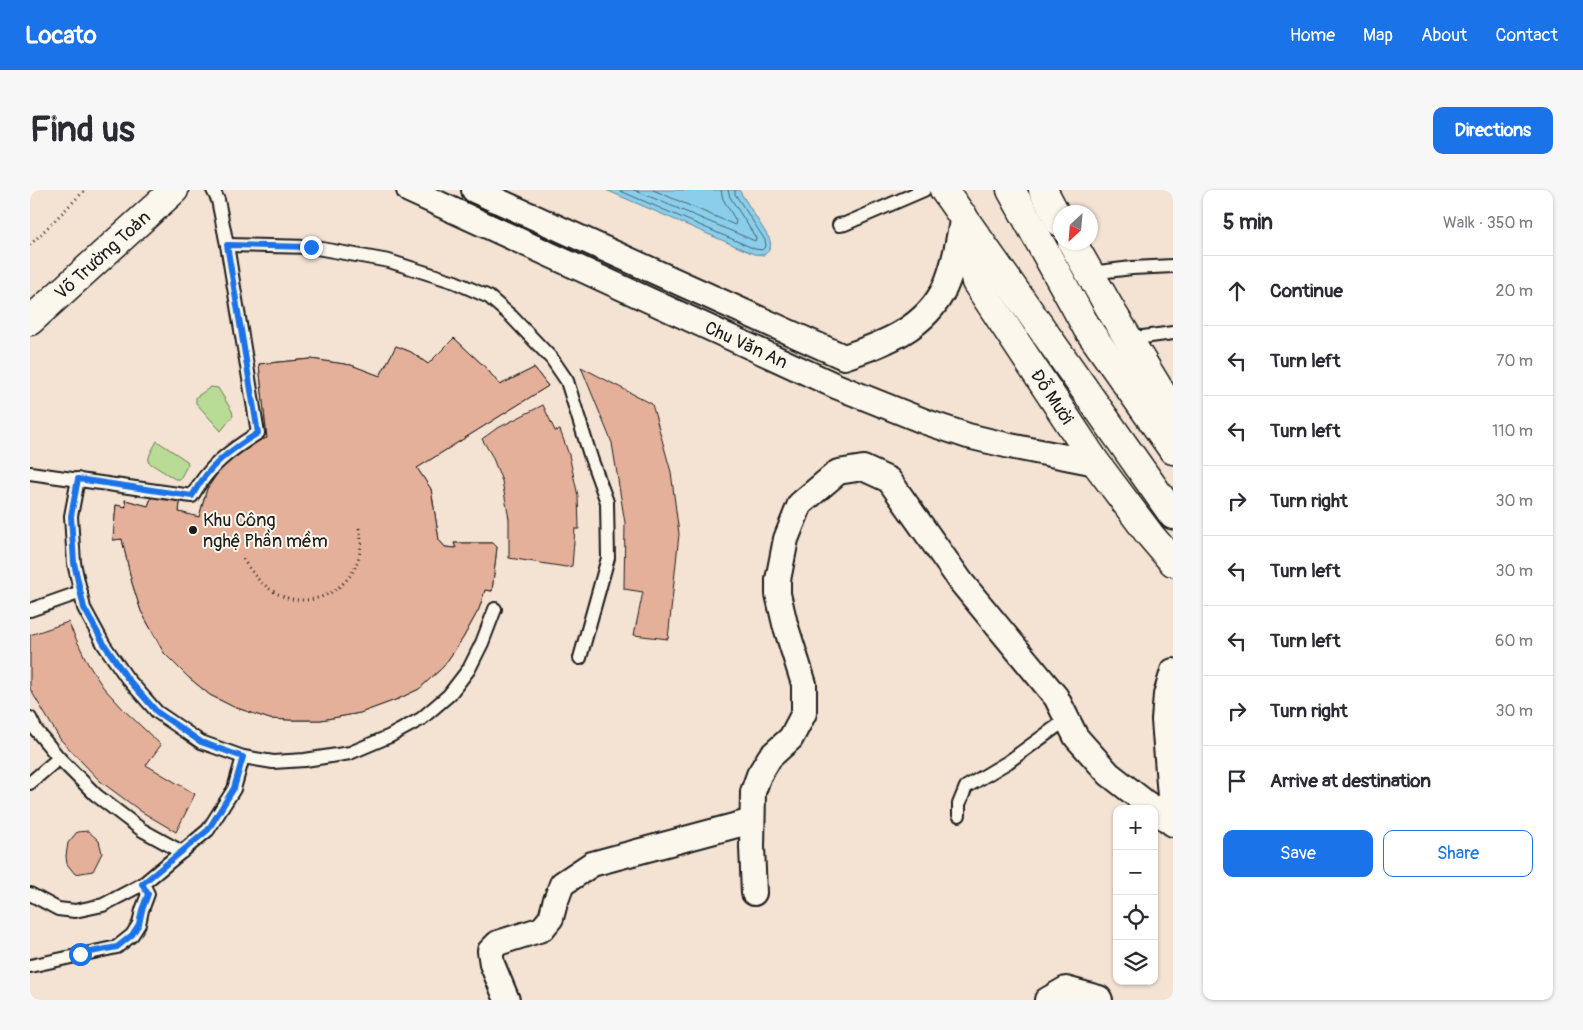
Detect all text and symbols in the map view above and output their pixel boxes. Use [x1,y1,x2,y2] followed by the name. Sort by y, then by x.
[25,21,97,50] text: Locato
[1290,24,1335,47] text: Home
[1363,24,1393,47] text: Map
[1421,24,1467,47] text: About
[1495,24,1558,47] text: Contact
[1433,107,1553,154] button: Directions
[30,108,135,152] text: Find us
[1053,205,1098,250] north arrow
[50,206,155,304] street label: Võ Trường Toản
[1223,209,1273,236] text: 5 min
[1443,213,1533,233] text: Walk · 350 m
[300,236,323,259] route end
[1223,277,1251,305] icon: ahead
[1270,279,1343,303] text: Continue
[1495,281,1533,301] text: 20 m
[701,316,791,374] street label: Chu Văn An
[1223,347,1251,375] icon: left
[1270,349,1340,373] text: Turn left
[1496,351,1533,371] text: 70 m
[1026,365,1079,429] street label: Đỗ Mười
[1223,417,1251,445] icon: left
[1270,419,1340,443] text: Turn left
[1492,421,1533,441] text: 110 m
[1223,487,1251,515] icon: right
[1270,489,1348,513] text: Turn right
[1495,491,1533,511] text: 30 m
[203,509,328,553] place label: Khu Công nghệ Phần mềm
[187,524,199,536] marker: Khu Công nghệ Phần mềm
[1223,557,1251,585] icon: left
[1270,559,1340,583] text: Turn left
[1495,561,1533,581] text: 30 m
[1223,627,1251,655] icon: left
[1270,629,1340,653] text: Turn left
[1495,631,1533,651] text: 60 m
[1223,697,1251,725] icon: right
[1270,699,1348,723] text: Turn right
[1495,701,1533,721] text: 30 m
[1223,767,1251,795] icon: arrive
[1270,769,1431,793] text: Arrive at destination
[1113,805,1158,985] map controls
[1113,805,1158,850] button: +
[1223,830,1373,877] button: Save
[1383,830,1533,877] button: Share
[1113,850,1158,895] button: −
[1113,895,1158,940] button: locate
[1113,940,1158,985] button: layers
[69,943,92,966] route start

